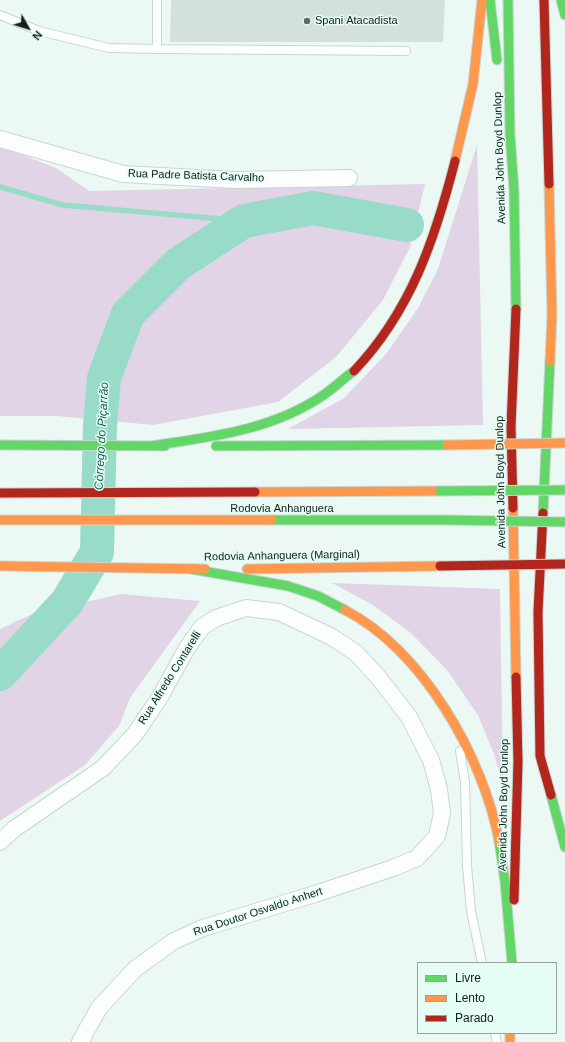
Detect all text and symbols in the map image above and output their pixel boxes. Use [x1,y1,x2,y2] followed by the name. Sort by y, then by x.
[8,8,48,48] north arrow
[315,14,398,28] place label: Spani Atacadista
[302,16,312,26] marker: Spani Atacadista
[30,29,44,42] text: N
[491,92,509,224] street label: Avenida John Boyd Dunlop
[128,167,264,185] street label: Rua Padre Batista Carvalho
[92,382,112,490] water label: Córrego do Piçarrão
[493,416,509,548] street label: Avenida John Boyd Dunlop
[230,502,334,516] street label: Rodovia Anhanguera
[204,548,360,564] street label: Rodovia Anhanguera (Marginal)
[136,629,204,727] street label: Rua Alfredo Contarelli
[496,739,512,871] street label: Avenida John Boyd Dunlop
[192,885,324,939] street label: Rua Doutor Osvaldo Anhert
[417,962,557,1034] legend
[455,971,481,985] text: Livre
[455,991,485,1005] text: Lento
[455,1011,494,1025] text: Parado

